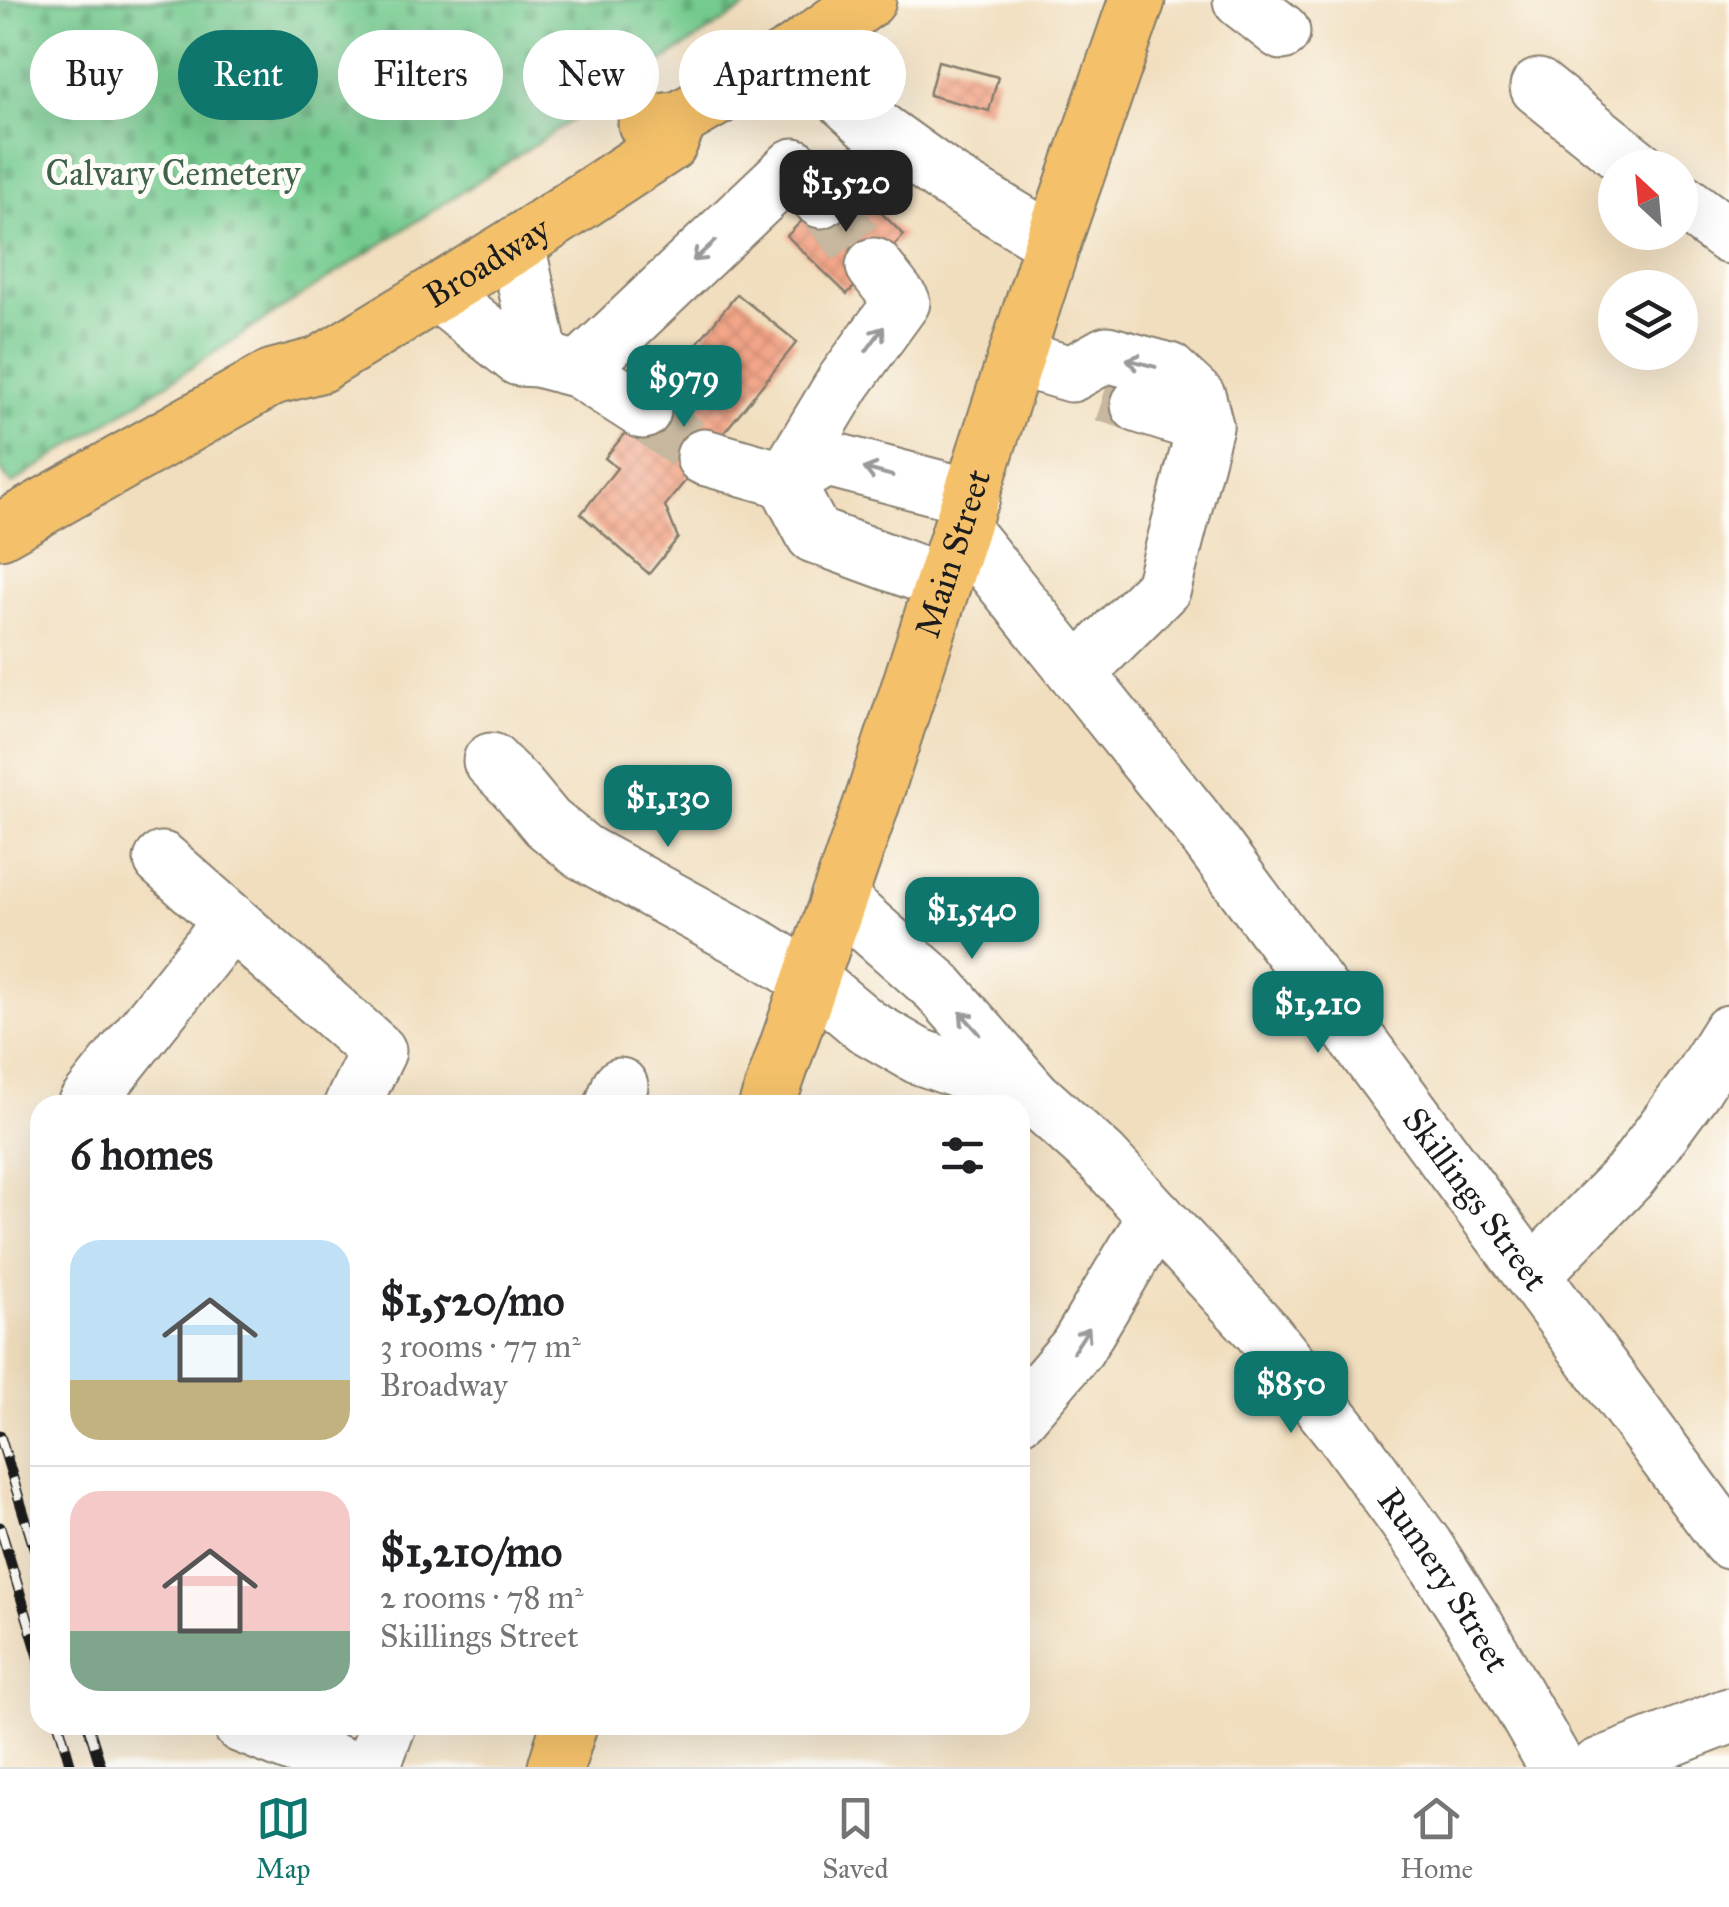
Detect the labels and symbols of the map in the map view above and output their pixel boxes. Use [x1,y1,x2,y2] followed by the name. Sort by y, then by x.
[765,150,927,235] pin: $1,520
[1598,150,1698,250] north arrow
[45,152,301,195] park label: Calvary Cemetery
[416,207,558,317] street label: Broadway
[693,239,717,263] one-way arrow
[864,326,885,353] one-way arrow
[625,345,743,430] pin: $979
[1126,353,1157,372] one-way arrow
[863,462,894,481] one-way arrow
[905,464,1000,643] street label: Main Street
[587,765,749,850] pin: $1,130
[891,877,1053,962] pin: $1,540
[1237,971,1399,1056] pin: $1,210
[958,1011,981,1036] one-way arrow
[1394,1099,1558,1299] street label: Skillings Street
[1071,1326,1092,1354] one-way arrow
[1232,1351,1350,1436] pin: $850
[1369,1480,1519,1680] street label: Rumery Street

